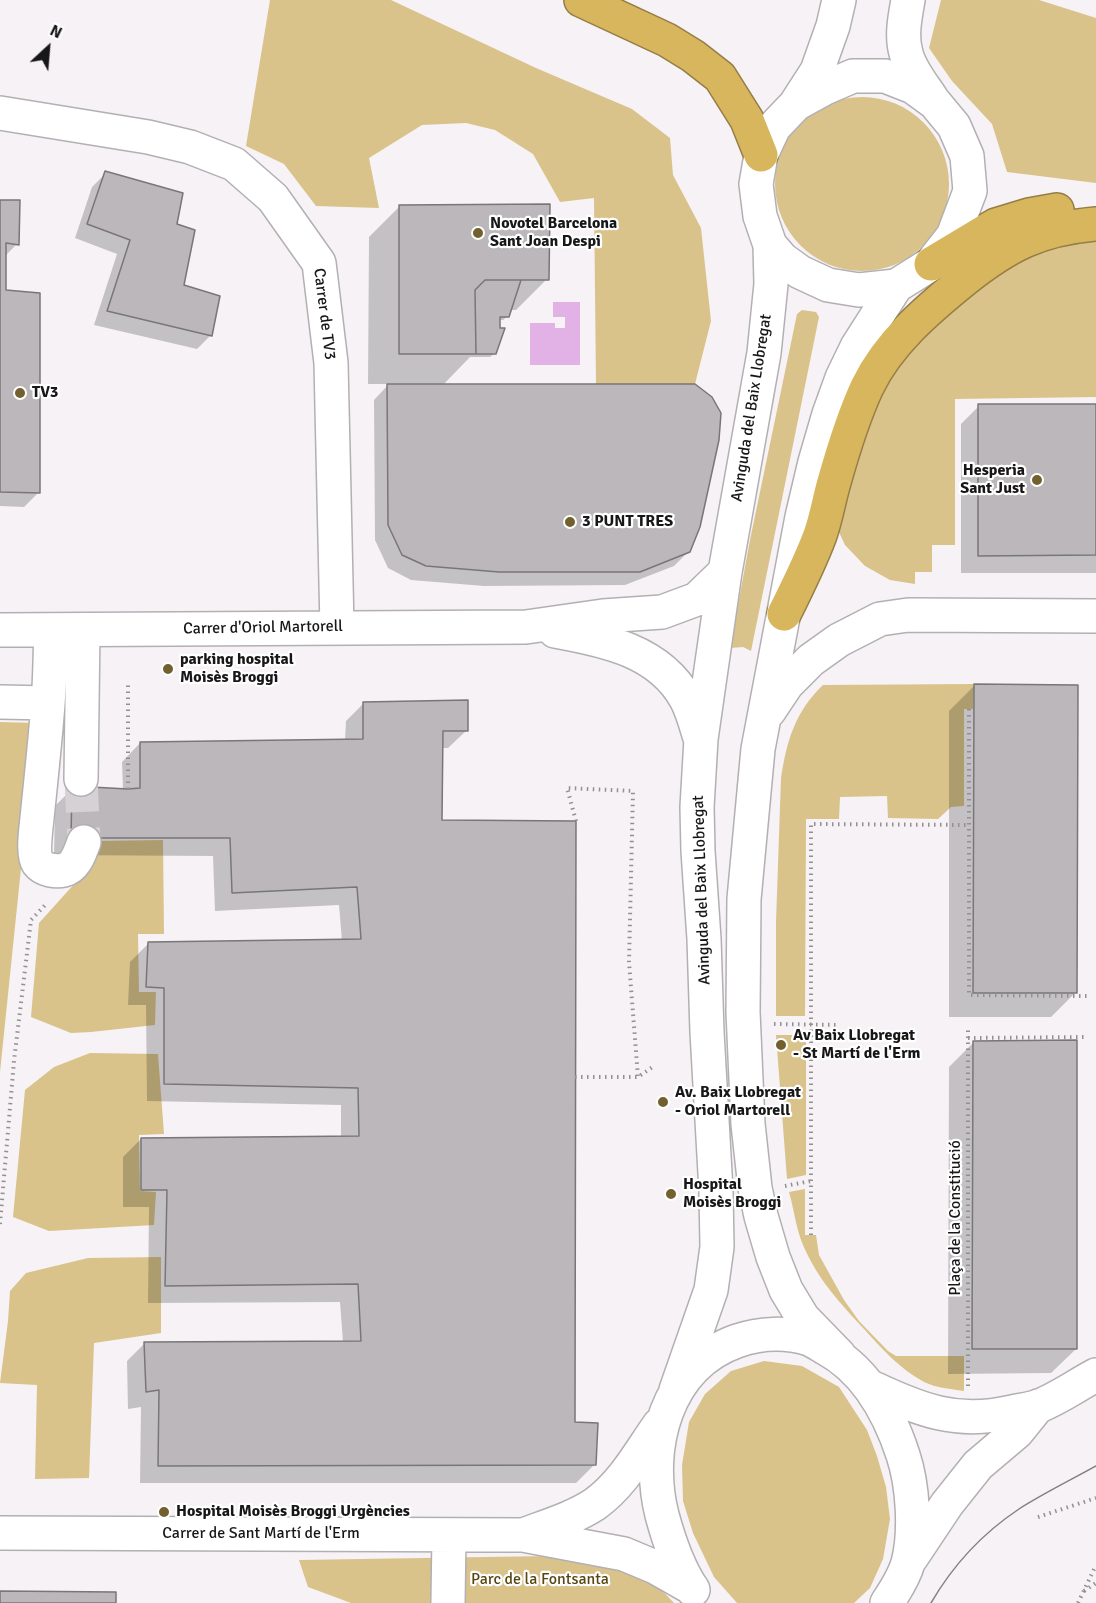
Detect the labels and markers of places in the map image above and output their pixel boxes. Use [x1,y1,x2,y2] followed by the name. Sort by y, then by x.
[490,214,617,252] place label: Novotel Barcelona Sant Joan Despi
[471,226,485,240] marker: Novotel Barcelona Sant Joan Despi
[32,383,58,403] place label: TV3
[13,386,27,400] marker: TV3
[960,461,1025,499] place label: Hesperia Sant Just
[1030,473,1044,487] marker: Hesperia Sant Just
[582,512,673,532] place label: 3 PUNT TRES
[563,515,577,529] marker: 3 PUNT TRES
[180,650,294,688] place label: parking hospital Moisès Broggi
[161,662,175,676] marker: parking hospital Moisès Broggi
[793,1026,921,1064] place label: Av Baix Llobregat - St Martí de l'Erm
[774,1038,788,1052] marker: Av Baix Llobregat - St Martí de l'Erm
[675,1083,801,1121] place label: Av. Baix Llobregat - Oriol Martorell
[656,1095,670,1109] marker: Av. Baix Llobregat - Oriol Martorell
[683,1175,781,1213] place label: Hospital Moisès Broggi
[664,1187,678,1201] marker: Hospital Moisès Broggi
[176,1502,410,1522] place label: Hospital Moisès Broggi Urgències
[157,1505,171,1519] marker: Hospital Moisès Broggi Urgències

